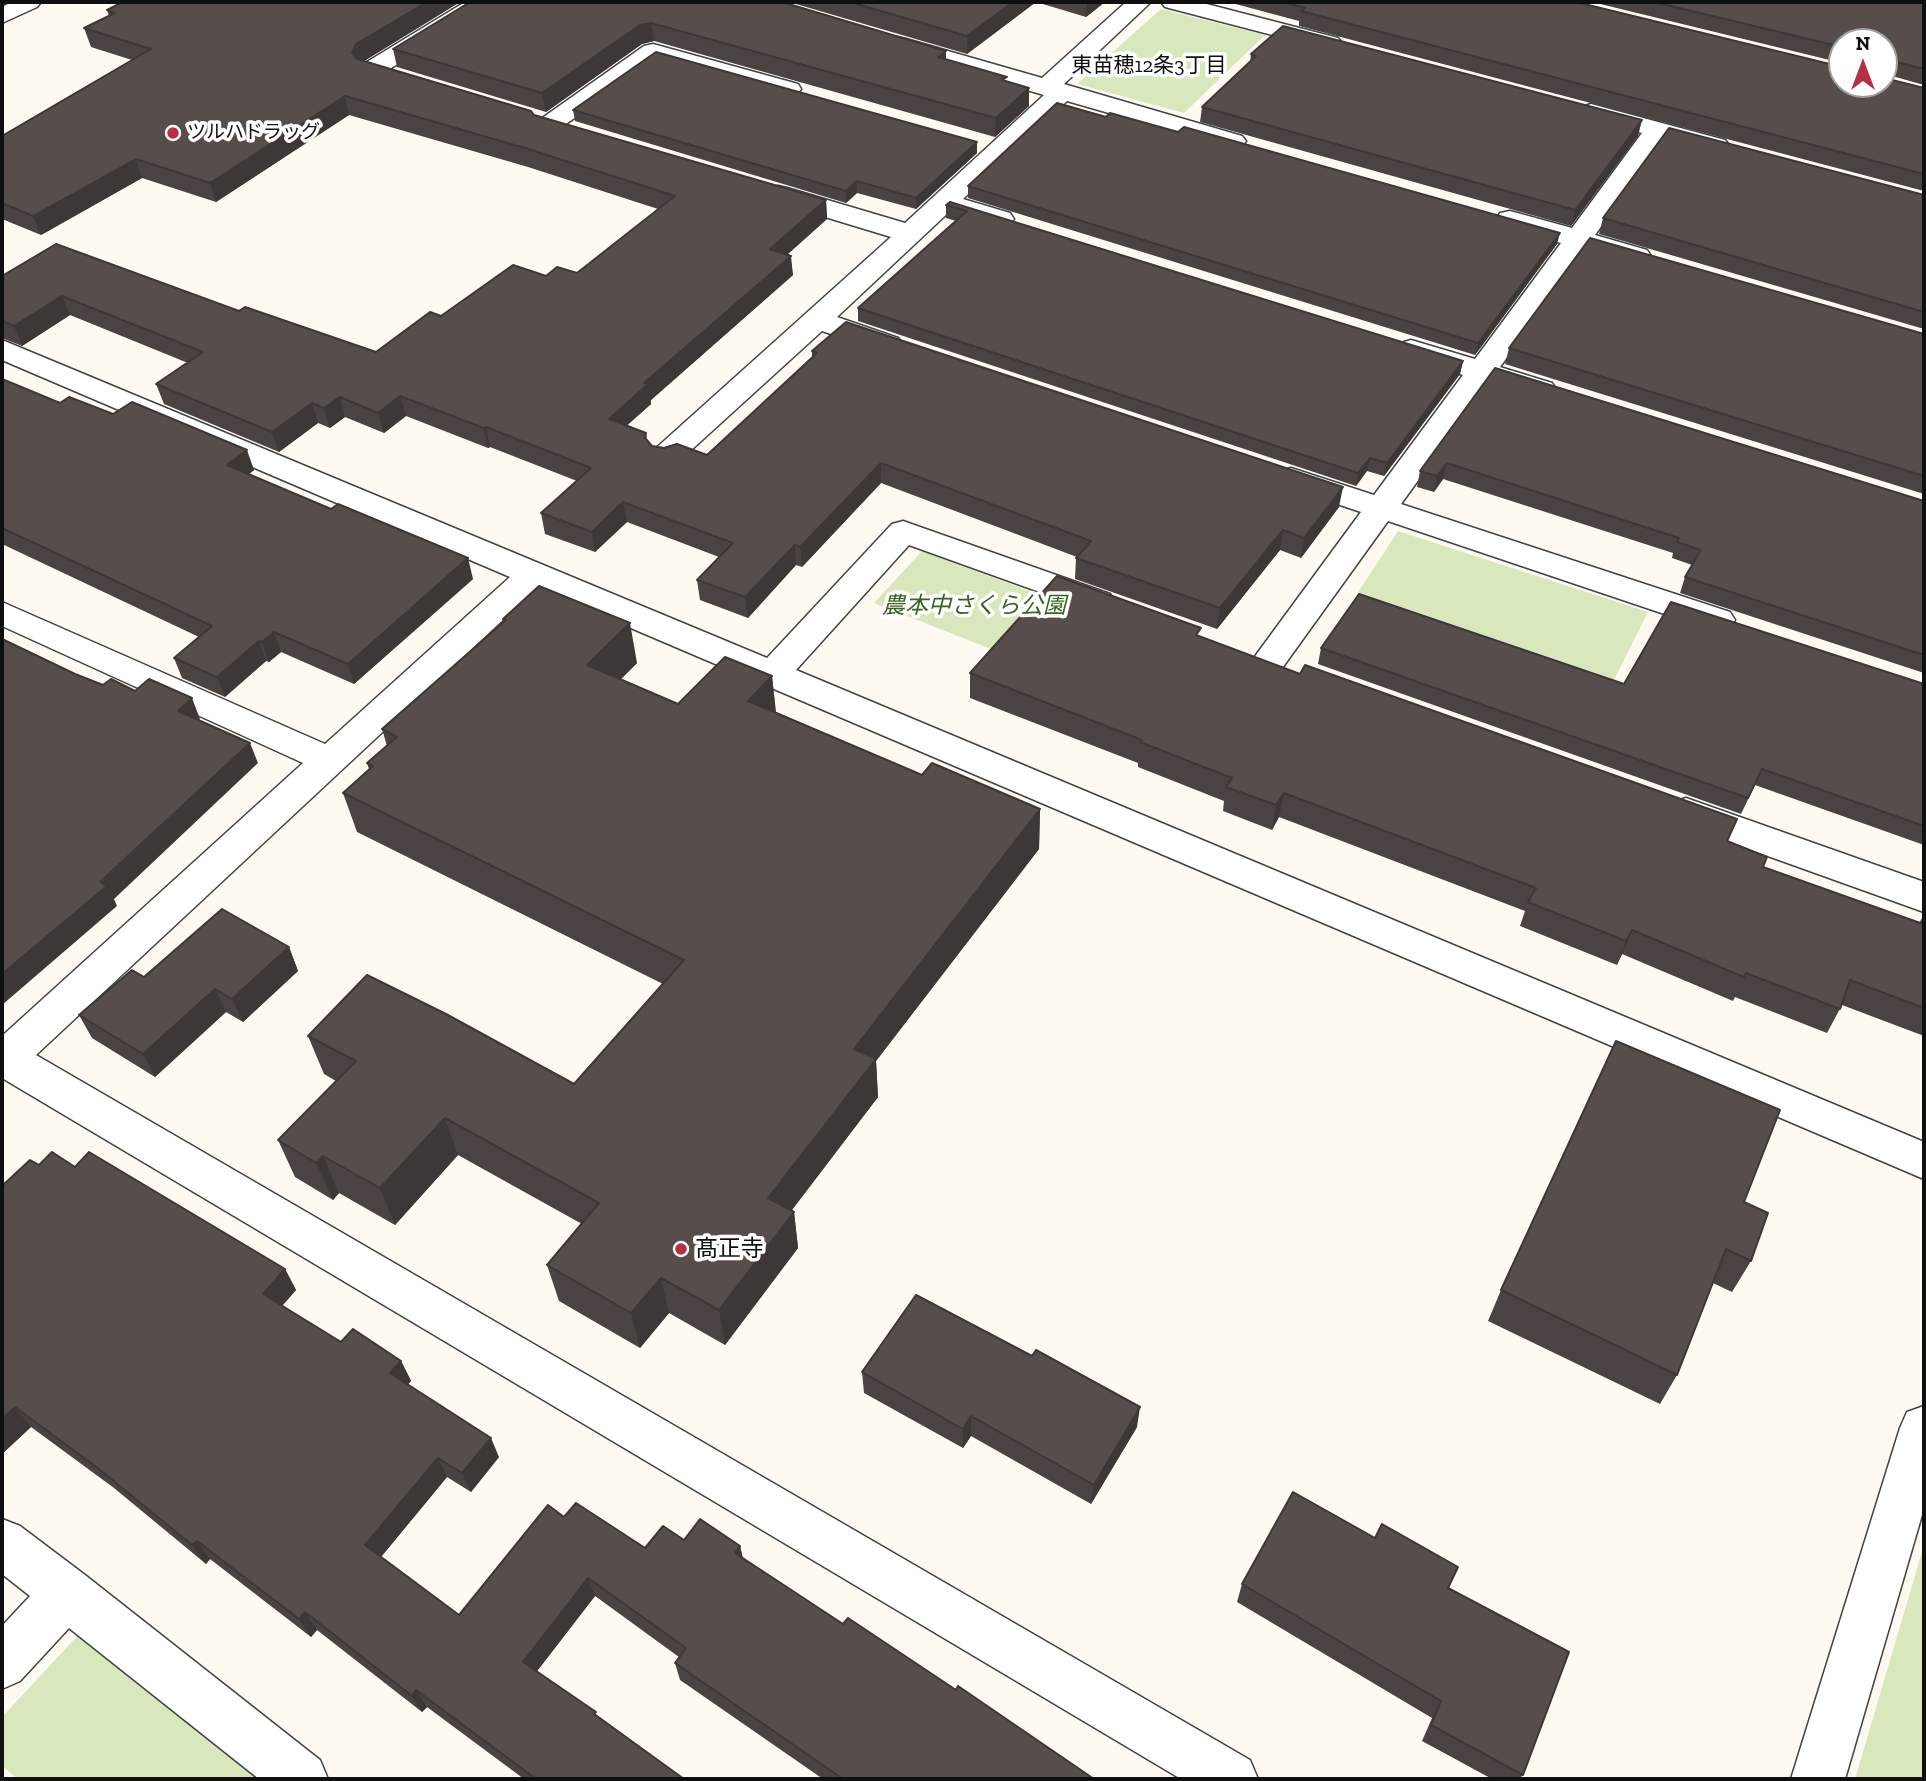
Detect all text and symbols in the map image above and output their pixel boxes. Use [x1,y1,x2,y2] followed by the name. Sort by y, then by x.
[1828,28,1898,98] north arrow
[1856,32,1870,55] text: N
[1071,53,1227,79] district label: 東苗穂12条3丁目
[187,122,320,144] place label: ツルハドラッグ
[165,125,181,141] marker: ツルハドラッグ
[882,592,1066,620] park label: 農本中さくら公園
[695,1235,764,1263] place label: 髙正寺
[673,1241,689,1257] marker: 髙正寺

